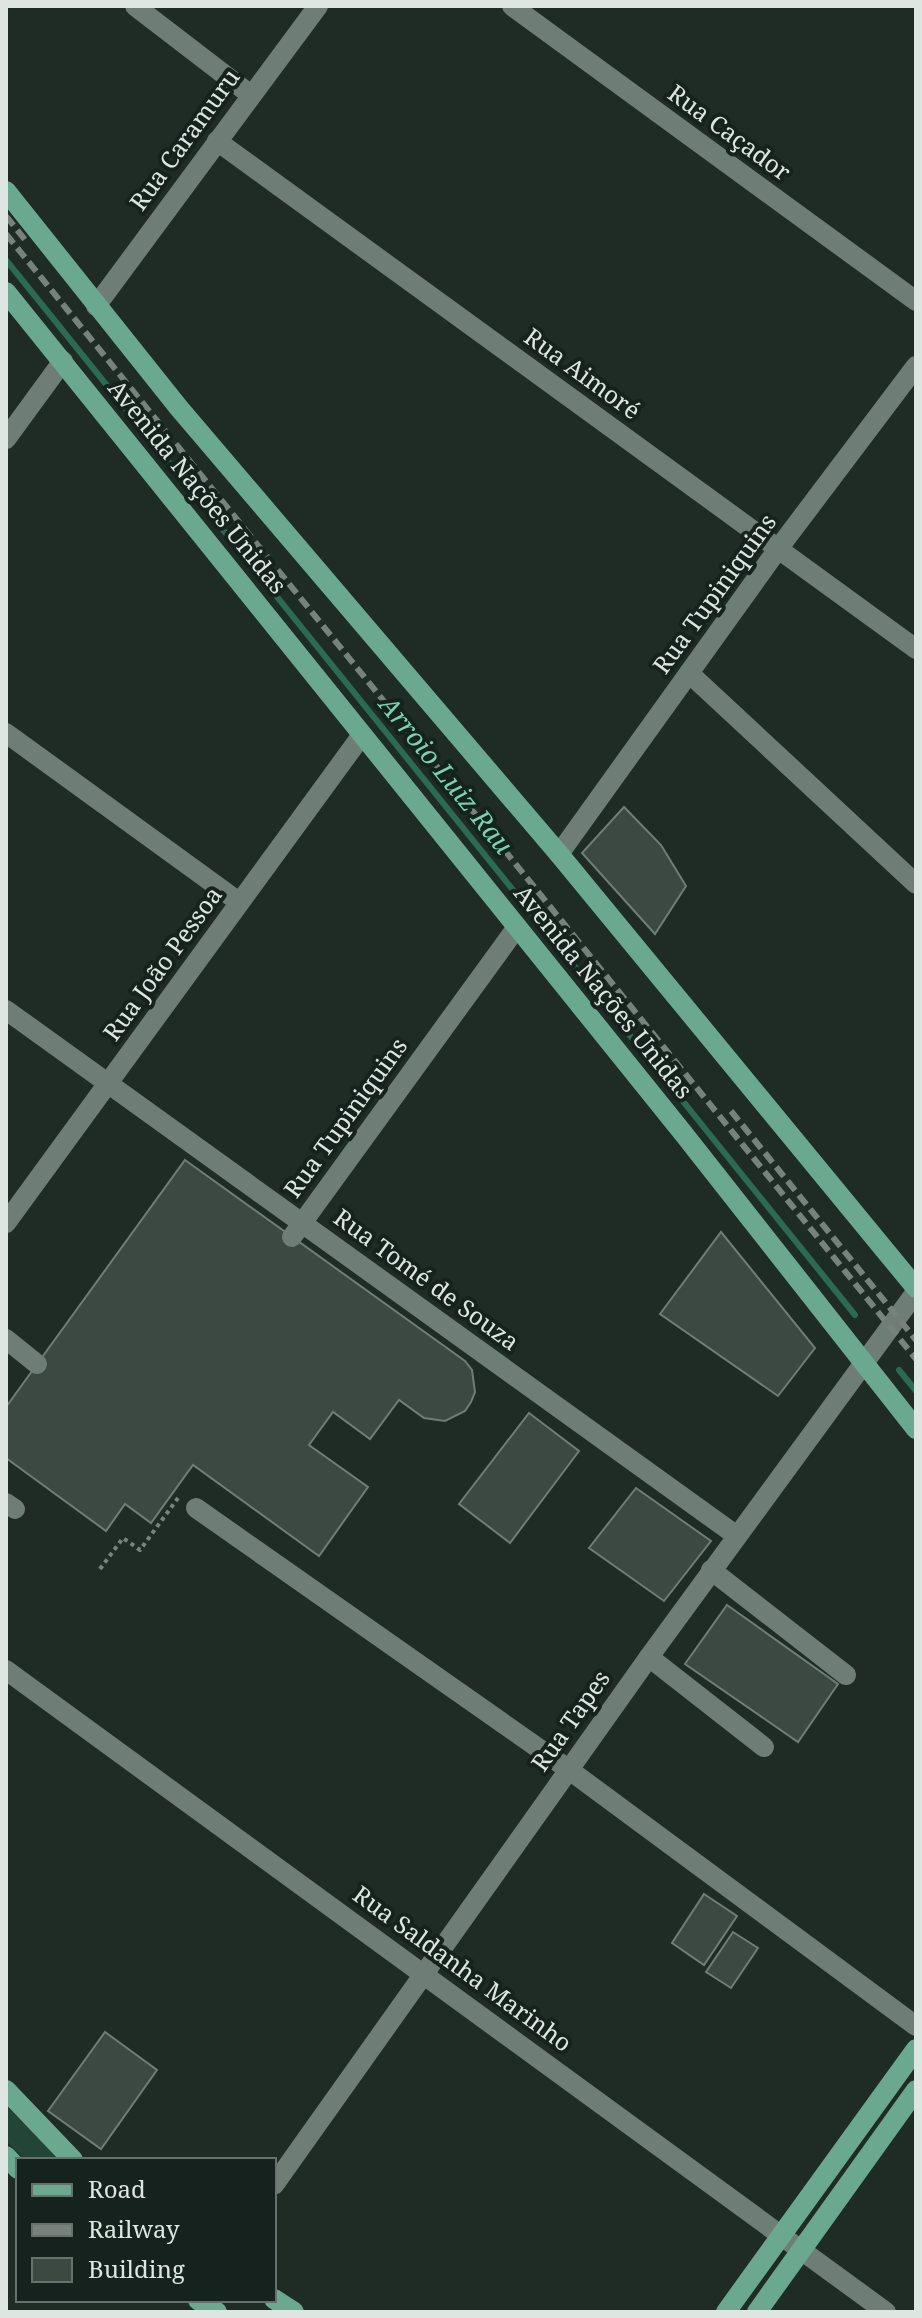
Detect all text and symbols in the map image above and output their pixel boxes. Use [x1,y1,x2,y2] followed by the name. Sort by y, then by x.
[121,62,246,217] street label: Rua Caramuru
[662,76,798,188] street label: Rua Caçador
[518,319,648,426] street label: Rua Aimoré
[101,372,295,600] street label: Avenida Nações Unidas
[645,506,783,680] street label: Rua Tupiniquins
[370,686,522,862] water label: Arroio Luiz Rau
[507,877,701,1105] street label: Avenida Nações Unidas
[95,879,229,1047] street label: Rua João Pessoa
[276,1030,414,1204] street label: Rua Tupiniquins
[328,1200,526,1357] street label: Rua Tomé de Souza
[523,1663,617,1777] street label: Rua Tapes
[347,1877,579,2058] street label: Rua Saldanha Marinho
[16,2158,276,2302] legend
[88,2172,146,2205] text: Road
[88,2212,180,2245] text: Railway
[88,2252,185,2285] text: Building

